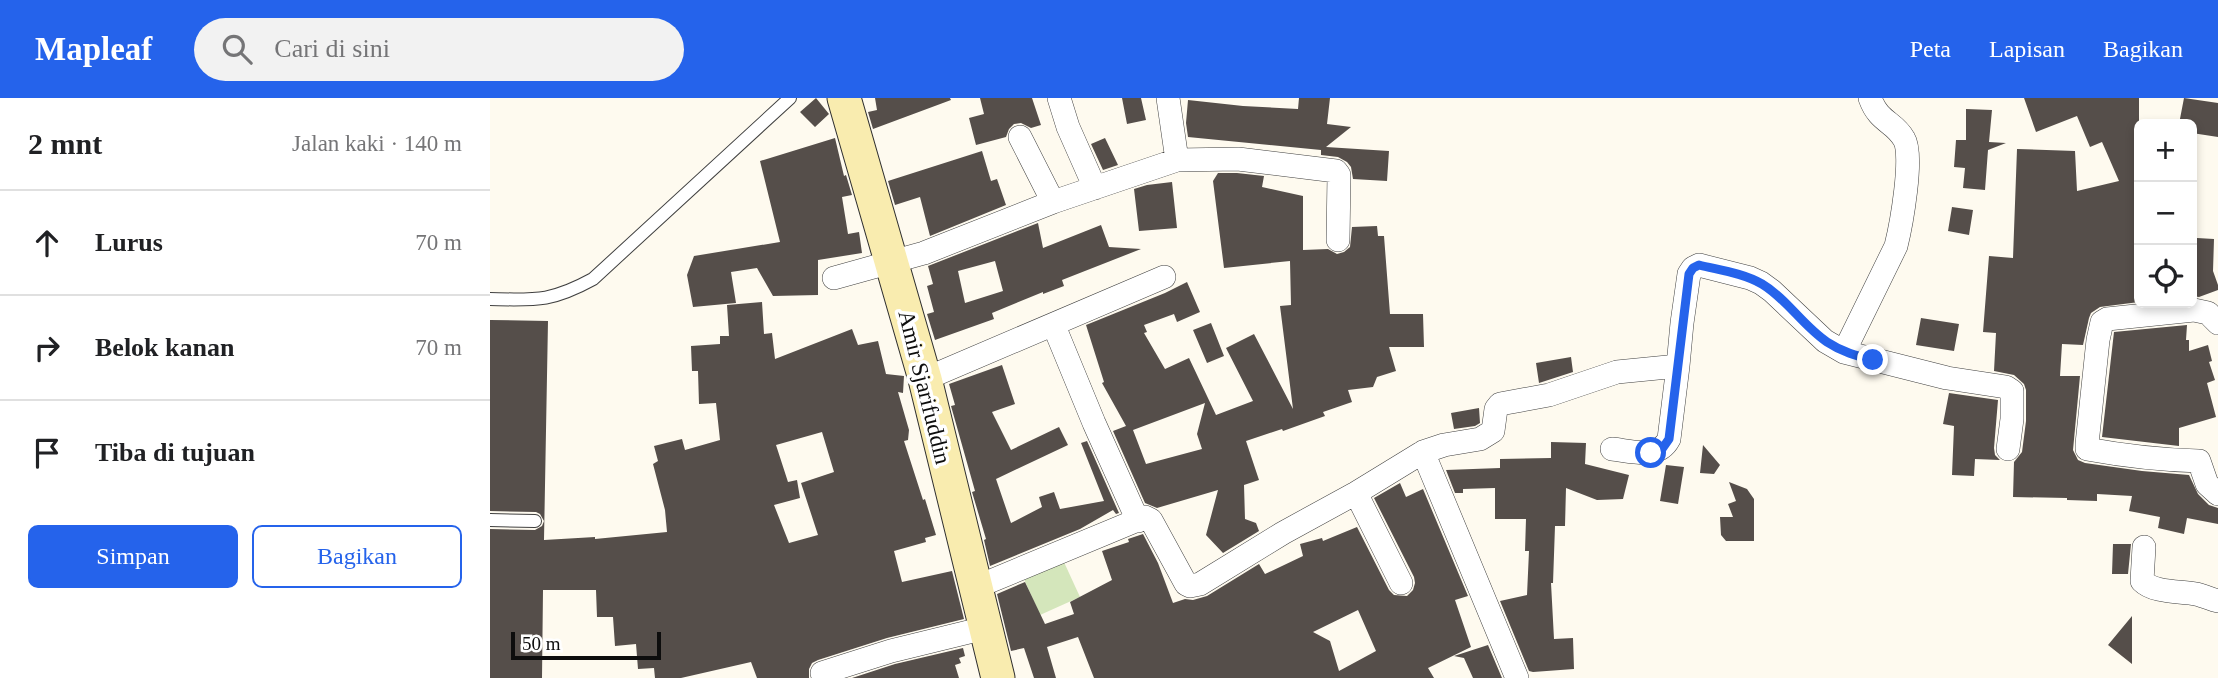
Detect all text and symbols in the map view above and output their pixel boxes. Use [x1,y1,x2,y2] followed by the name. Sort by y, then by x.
[194,18,684,81] search box
[218,30,256,68] icon: search
[35,31,152,67] text: Mapleaf
[274,34,390,63] text: Cari di sini
[1910,36,1951,62] text: Peta
[1989,36,2065,62] text: Lapisan
[2103,36,2183,62] text: Bagikan
[2134,119,2197,308] map controls
[2134,119,2197,182] button: +
[28,127,102,160] text: 2 mnt
[292,131,462,156] text: Jalan kaki · 140 m
[2134,182,2197,245] button: −
[28,224,66,262] icon: ahead
[95,228,163,257] text: Lurus
[415,230,462,255] text: 70 m
[2134,245,2197,308] button: locate
[893,308,956,467] street label: Amir Sjarifuddin
[28,329,66,367] icon: right
[95,333,234,362] text: Belok kanan
[415,335,462,360] text: 70 m
[1857,344,1888,375] route end
[28,434,66,472] icon: arrive
[1635,437,1666,468] route start
[95,438,255,467] text: Tiba di tujuan
[28,525,238,588] button: Simpan
[252,525,462,588] button: Bagikan
[511,629,662,661] scale bar
[522,633,561,654] text: 50 m

